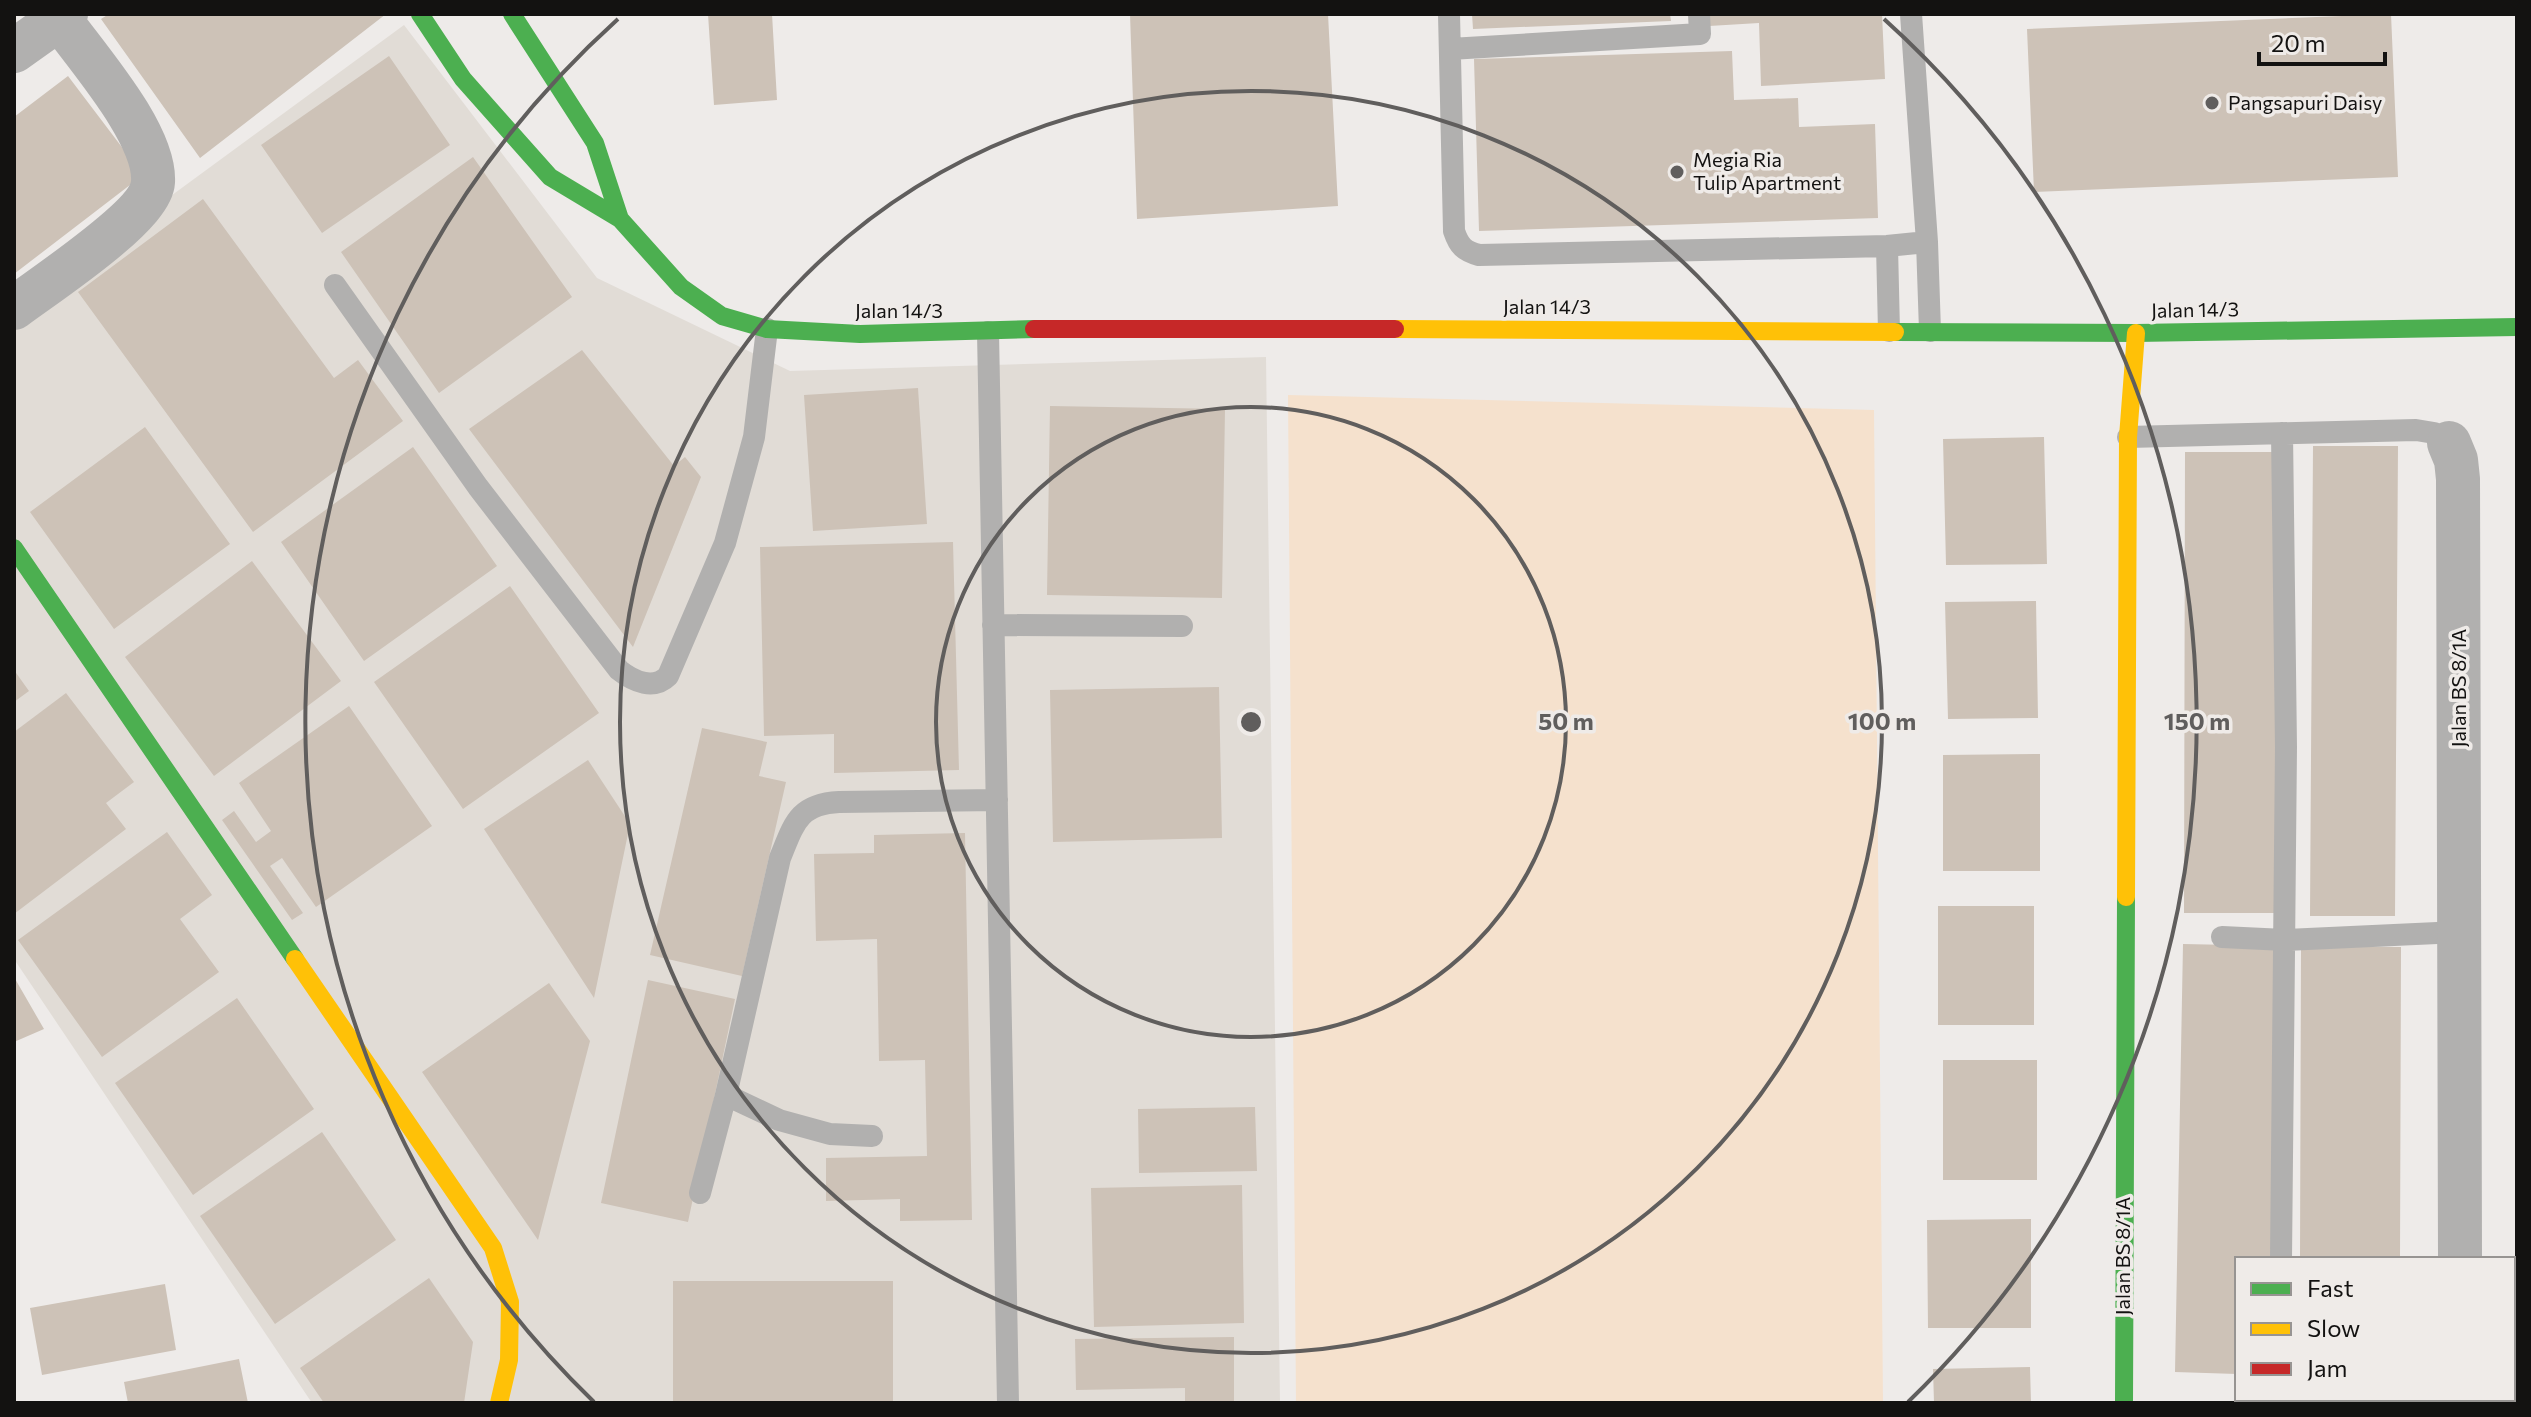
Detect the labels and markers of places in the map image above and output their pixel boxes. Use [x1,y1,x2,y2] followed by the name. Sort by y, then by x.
[2228,90,2382,114] place label: Pangsapuri Daisy
[2203,94,2221,112] marker: Pangsapuri Daisy
[1693,147,1841,194] place label: Megia Ria Tulip Apartment
[1668,163,1686,181] marker: Megia Ria Tulip Apartment
[1237,708,1265,736] centre of rings

